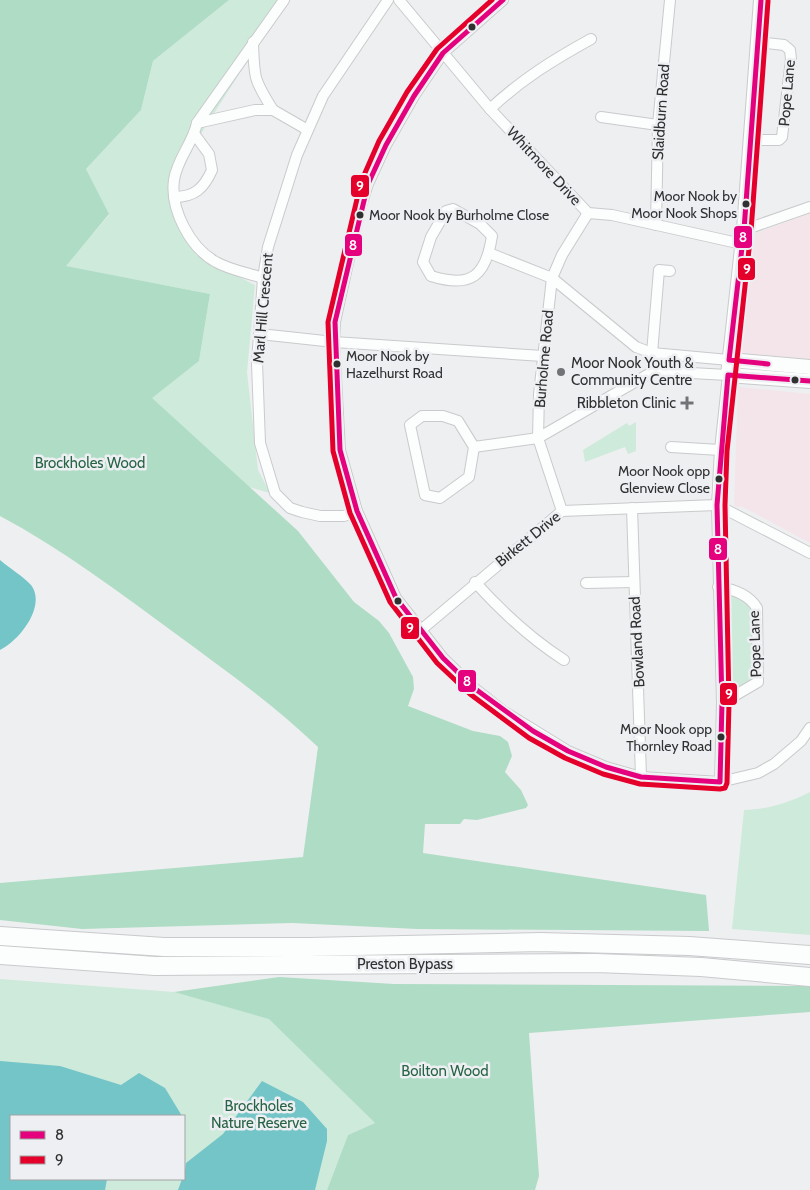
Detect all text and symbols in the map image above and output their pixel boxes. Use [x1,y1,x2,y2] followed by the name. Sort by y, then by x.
[467,22,477,32] unlabelled marker
[775,59,799,127] street label: Pope Lane
[649,63,673,161] street label: Slaidburn Road
[503,123,585,209] street label: Whitmore Drive
[350,174,370,198] line badge: 9
[356,177,364,195] text: 9
[631,187,737,222] place label: Moor Nook by Moor Nook Shops
[741,199,751,209] marker: Moor Nook by Moor Nook Shops
[369,206,549,224] place label: Moor Nook by Burholme Close
[355,210,365,220] marker: Moor Nook by Burholme Close
[733,225,753,249] line badge: 8
[739,228,747,246] text: 8
[344,233,363,257] line badge: 8
[349,236,357,254] text: 8
[249,252,277,364] street label: Marl Hill Crescent
[737,257,756,281] line badge: 9
[743,260,751,278] text: 9
[531,309,557,409] street label: Burholme Road
[346,347,443,382] place label: Moor Nook by Hazelhurst Road
[571,354,694,389] place label: Moor Nook Youth & Community Centre
[332,359,342,369] marker: Moor Nook by Hazelhurst Road
[555,366,567,378] marker: Moor Nook Youth & Community Centre
[790,375,800,385] unlabelled marker
[577,394,676,412] place label: Ribbleton Clinic
[680,396,694,410] marker: Ribbleton Clinic
[35,454,145,472] park label: Brockholes Wood
[618,462,710,497] place label: Moor Nook opp Glenview Close
[714,474,724,484] marker: Moor Nook opp Glenview Close
[492,507,564,571] street label: Birkett Drive
[708,537,728,561] line badge: 8
[714,540,722,558] text: 8
[393,596,403,606] unlabelled marker
[626,596,648,688] street label: Bowland Road
[745,610,765,678] street label: Pope Lane
[400,616,420,640] line badge: 9
[406,619,414,637] text: 9
[457,669,477,693] line badge: 8
[463,672,471,690] text: 8
[719,682,738,706] line badge: 9
[725,685,733,703] text: 9
[620,720,712,755] place label: Moor Nook opp Thornley Road
[716,732,726,742] marker: Moor Nook opp Thornley Road
[357,955,453,973] street label: Preston Bypass
[401,1062,489,1080] park label: Boilton Wood
[211,1097,307,1132] park label: Brockholes Nature Reserve
[10,1115,185,1180] legend
[55,1126,64,1144] text: 8
[55,1151,64,1169] text: 9

